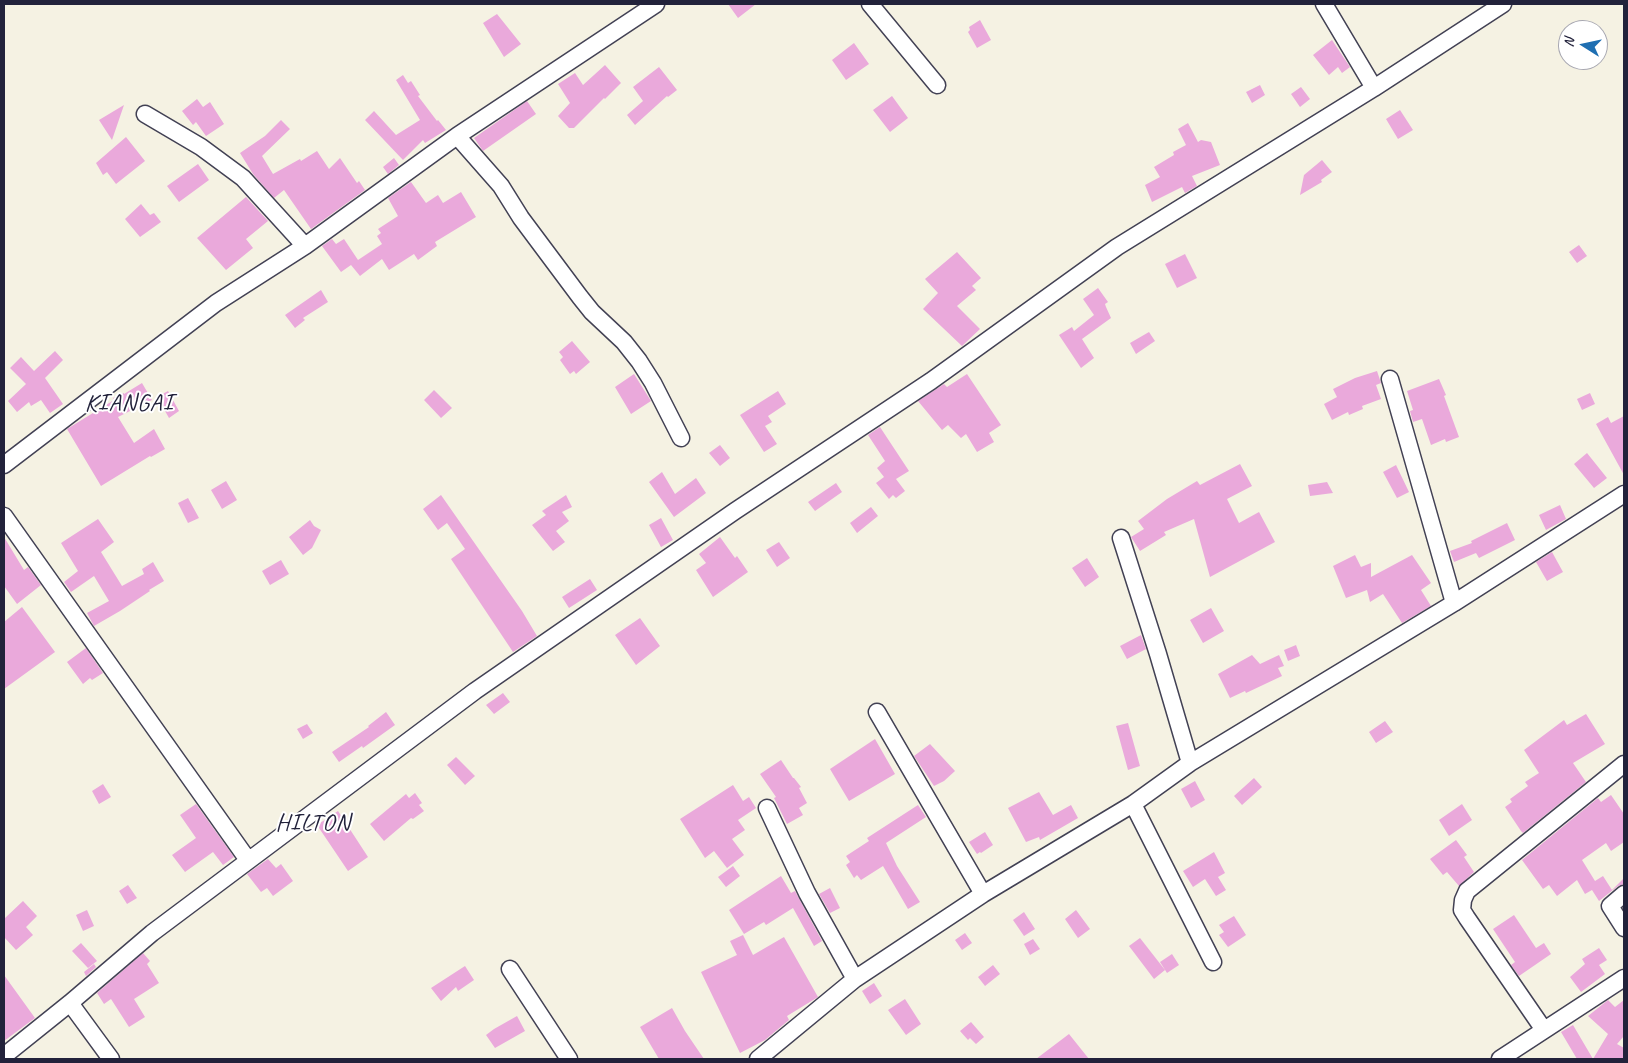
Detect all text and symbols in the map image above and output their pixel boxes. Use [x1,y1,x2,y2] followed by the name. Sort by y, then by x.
[1558,20,1608,70] north arrow
[1560,37,1578,48] text: N
[85,390,173,418] district label: KIANGAI
[275,810,351,838] district label: HILTON

